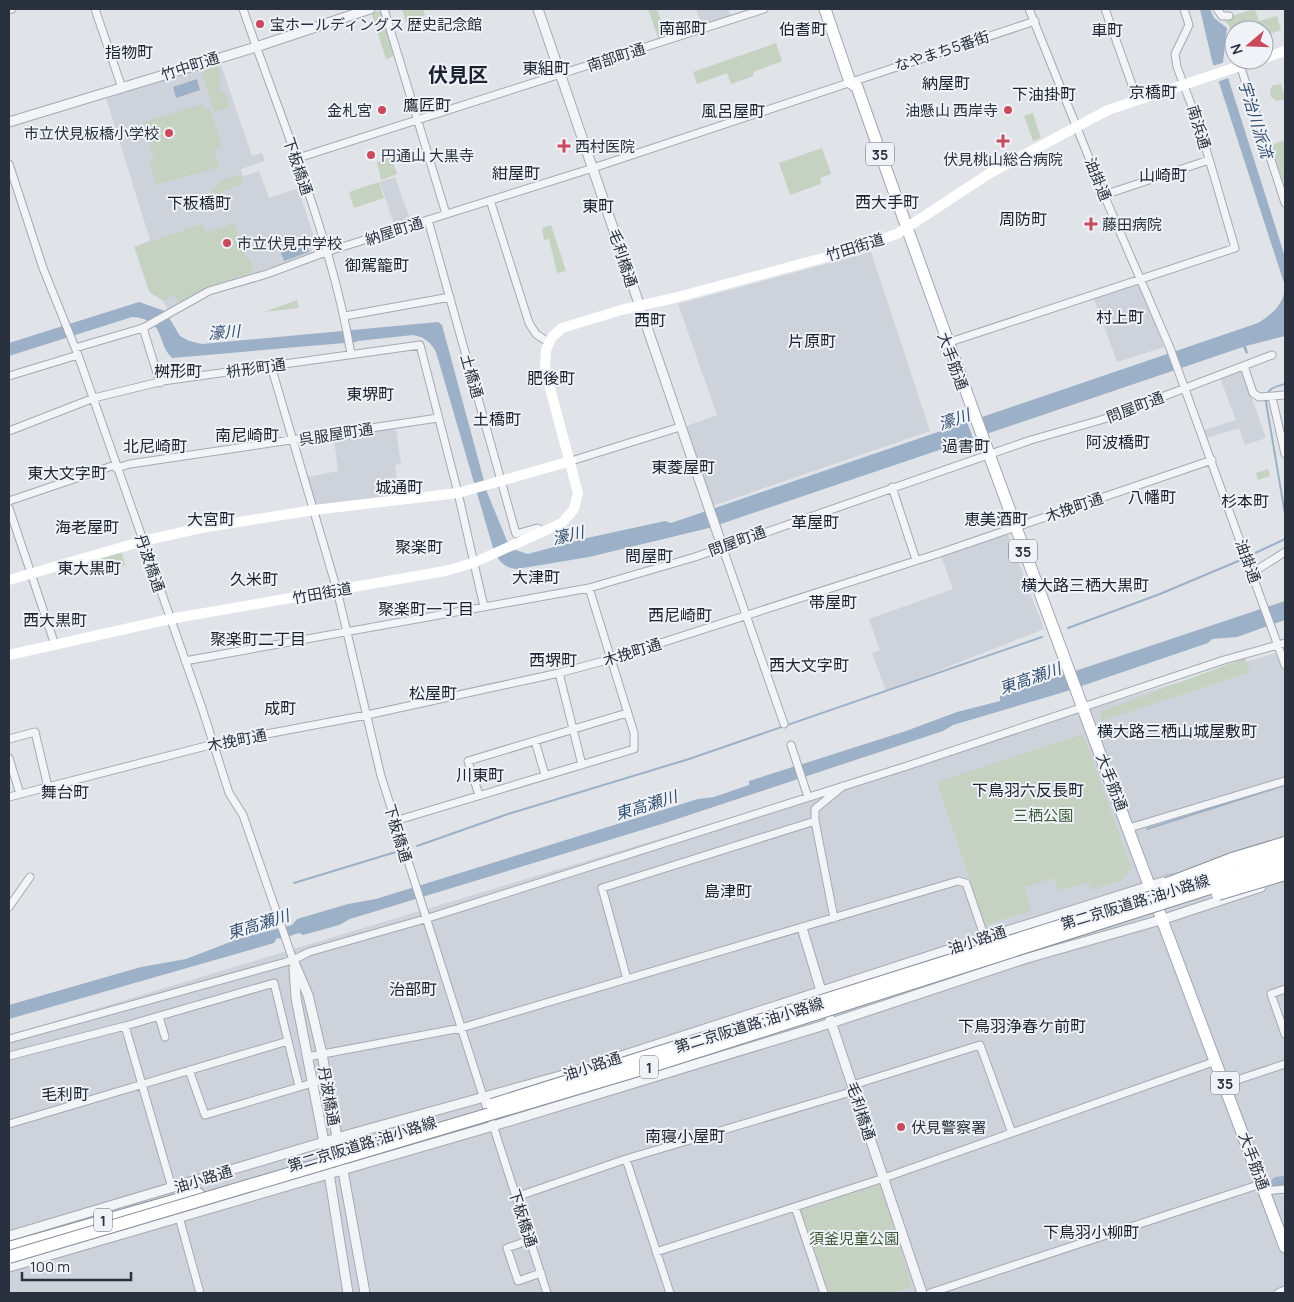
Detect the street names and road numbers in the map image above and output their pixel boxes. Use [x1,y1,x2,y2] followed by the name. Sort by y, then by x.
[892,26,992,76] street label: なやまち5番街
[584,38,648,76] street label: 南部町通
[158,47,222,85] street label: 竹中町通
[1182,102,1216,152] street label: 南浜通
[278,134,318,198] street label: 下板橋通
[866,142,894,166] road number: 35
[1080,154,1116,204] street label: 油掛通
[362,212,426,250] street label: 納屋町通
[604,226,642,290] street label: 毛利橋通
[823,228,887,266] street label: 竹田街道
[933,329,973,393] street label: 大手筋通
[456,351,488,401] street label: 土橋通
[225,353,287,383] street label: 枡形町通
[1103,386,1167,428] street label: 問屋町通
[297,418,375,450] street label: 呉服屋町通
[1042,487,1106,527] street label: 木挽町通
[705,521,769,561] street label: 問屋町通
[130,531,170,595] street label: 丹波橋通
[1230,536,1266,586] street label: 油掛通
[1009,540,1037,562] road number: 35
[291,577,353,609] street label: 竹田街道
[600,633,664,671] street label: 木挽町通
[206,724,268,756] street label: 木挽町通
[1091,750,1133,814] street label: 大手筋通
[379,801,417,865] street label: 下板橋通
[1058,869,1212,935] street label: 第二京阪道路;油小路線
[945,921,1009,959] street label: 油小路通
[672,992,826,1058] street label: 第二京阪道路;油小路線
[560,1047,624,1085] street label: 油小路通
[640,1056,658,1078] road number: 1
[313,1065,345,1127] street label: 丹波橋通
[1211,1072,1239,1094] road number: 35
[842,1079,880,1143] street label: 毛利橋通
[285,1111,439,1177] street label: 第二京阪道路;油小路線
[1234,1129,1274,1193] street label: 大手筋通
[171,1160,235,1198] street label: 油小路通
[504,1186,542,1250] street label: 下板橋通
[94,1208,112,1232] road number: 1

